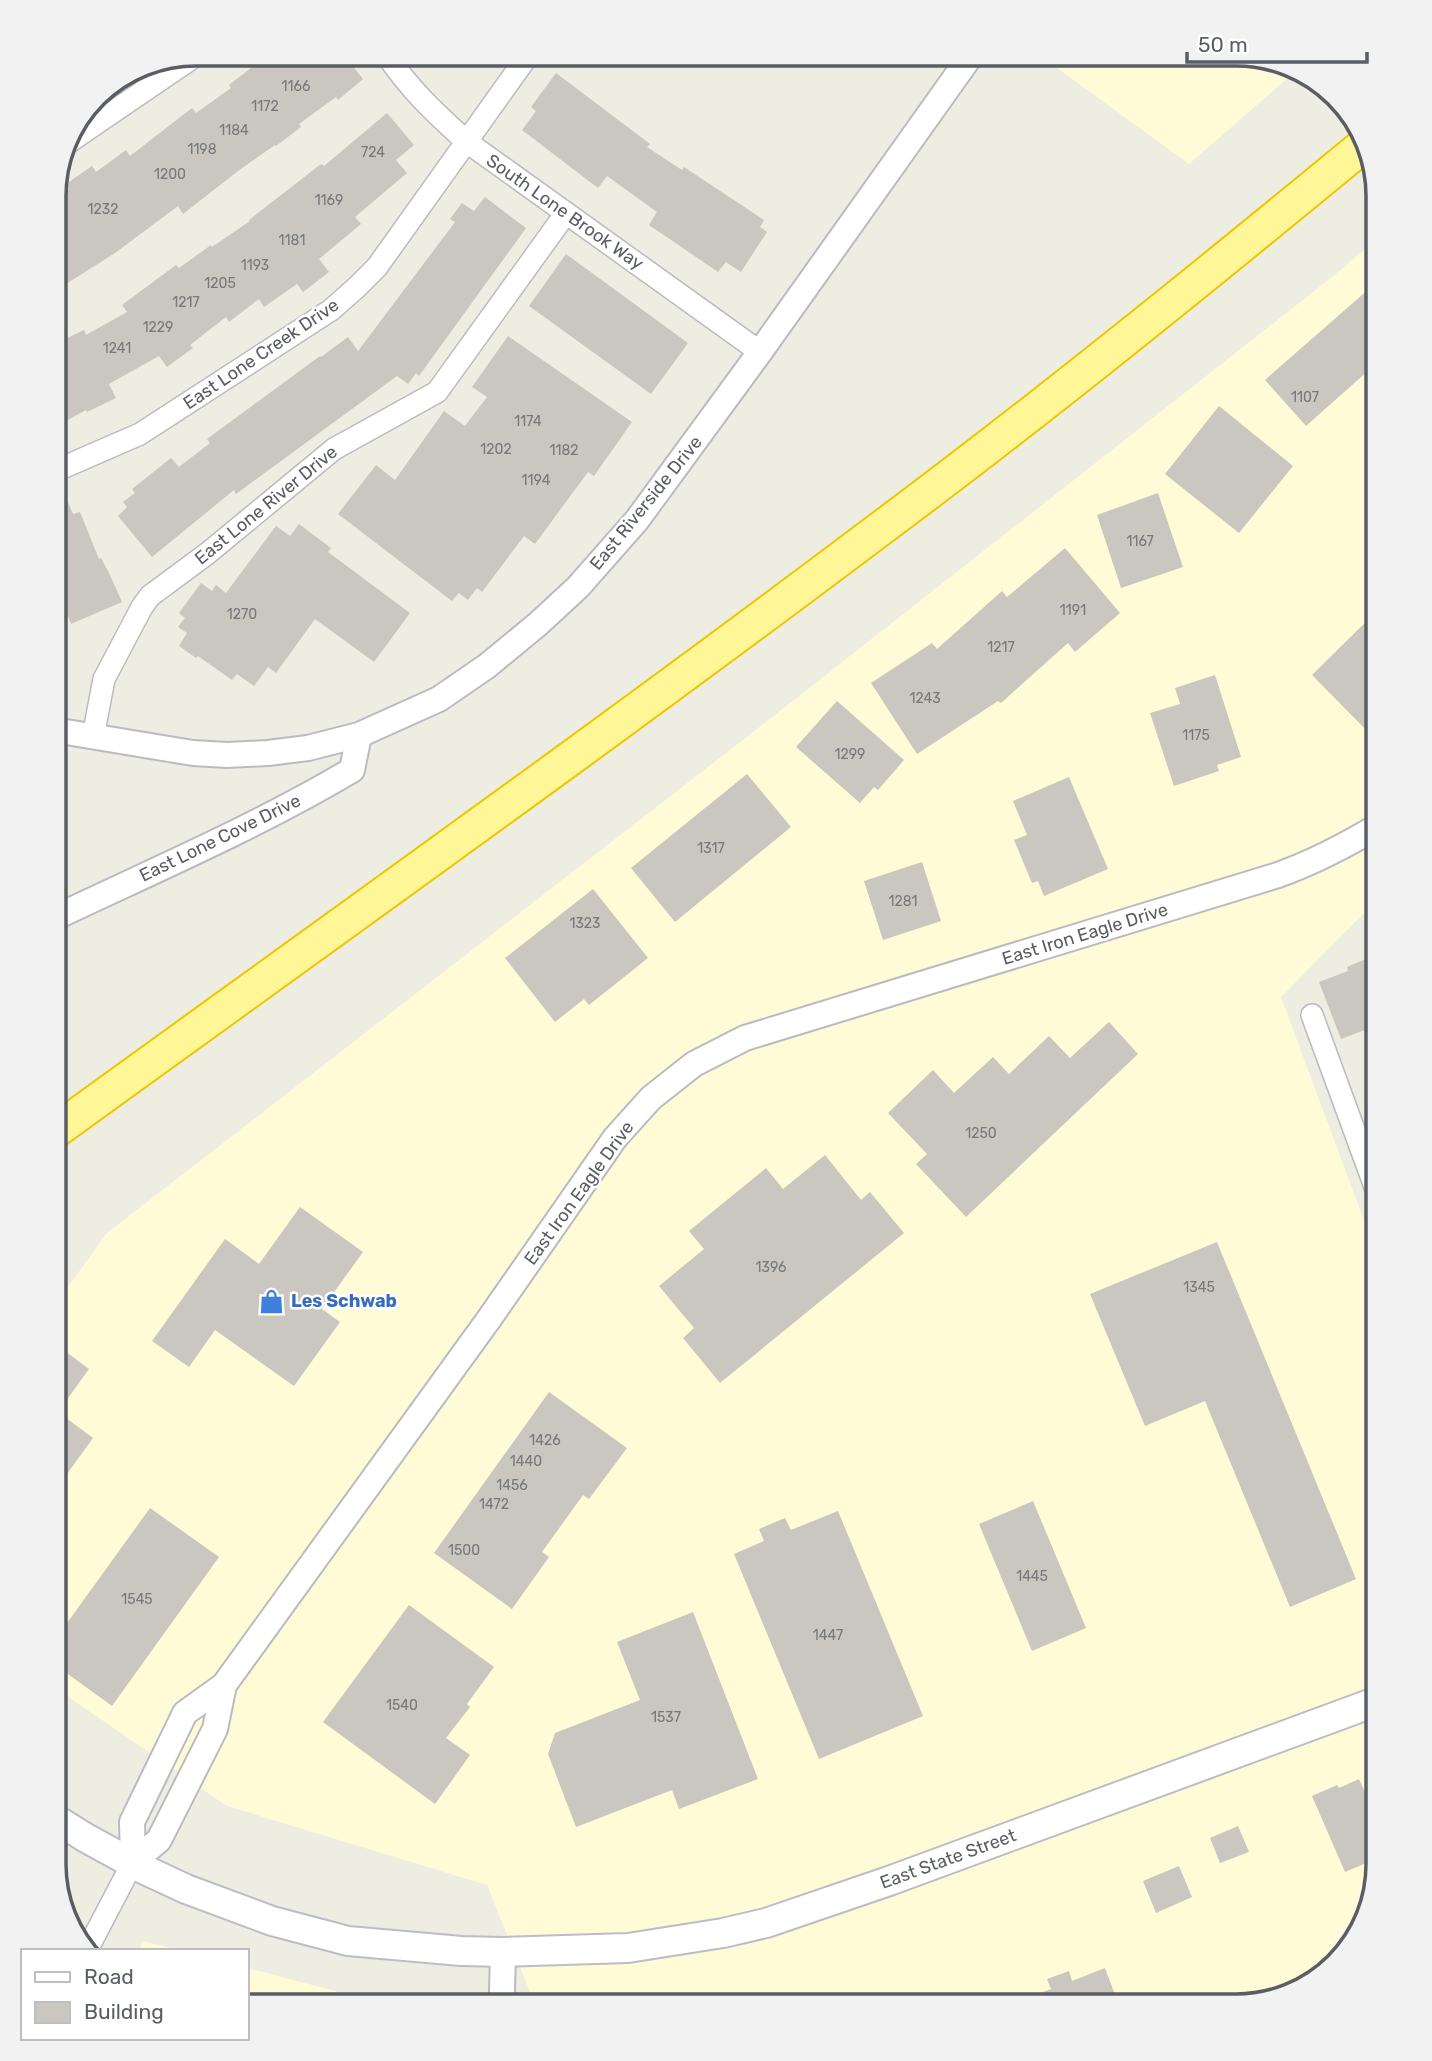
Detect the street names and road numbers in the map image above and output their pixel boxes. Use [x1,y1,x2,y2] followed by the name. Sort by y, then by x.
[482,149,648,275] street label: South Lone Brook Way
[179,294,343,414] street label: East Lone Creek Drive
[585,431,707,575] street label: East Riverside Drive
[190,441,342,569] street label: East Lone River Drive
[136,789,304,887] street label: East Lone Cove Drive
[999,898,1171,970] street label: East Iron Eagle Drive
[519,1117,639,1269] street label: East Iron Eagle Drive
[877,1824,1019,1894] street label: East State Street

